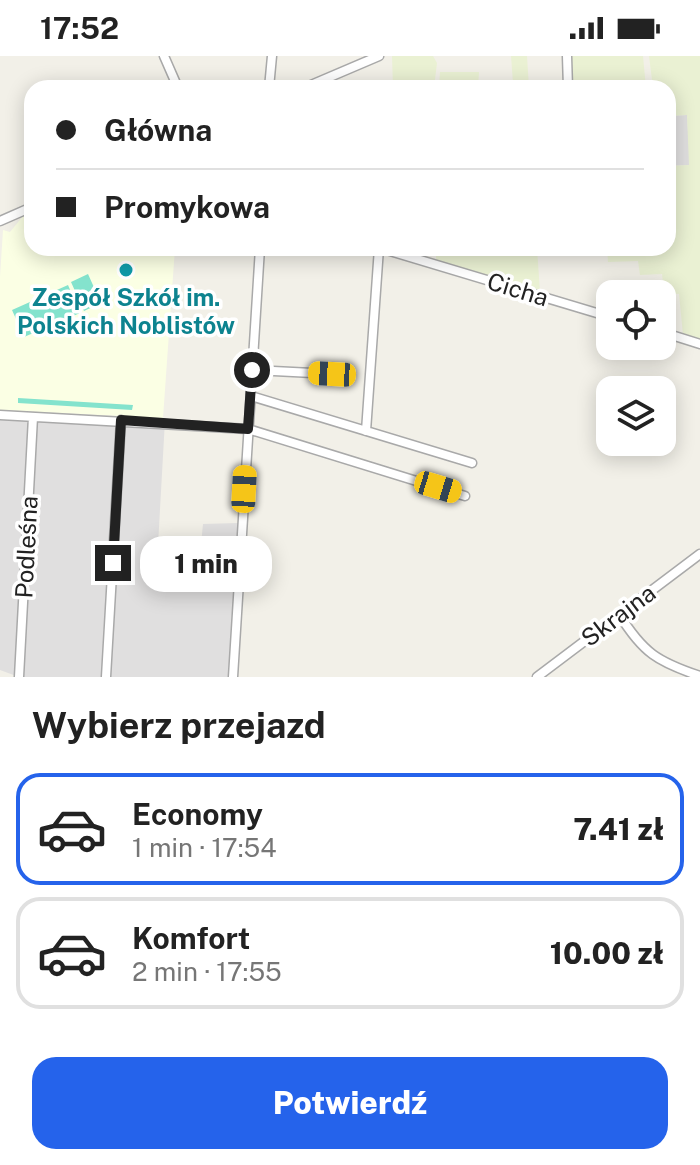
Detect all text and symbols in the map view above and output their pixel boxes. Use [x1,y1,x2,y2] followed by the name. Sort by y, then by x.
[40,10,119,46] text: 17:52
[104,112,212,148] text: Główna
[104,189,270,225] text: Promykowa
[117,261,135,279] marker: Zespół Szkół im. Polskich Noblistów
[484,266,552,312] street label: Cicha
[596,280,676,456] map controls
[596,280,676,360] button: locate
[17,283,235,339] place label: Zespół Szkół im. Polskich Noblistów
[234,352,270,388] route start
[307,361,357,387] car
[596,376,676,456] button: layers
[231,464,257,514] car
[412,469,464,505] car
[9,495,43,599] street label: Podleśna
[141,535,273,591] callout: 1 min
[95,545,131,581] route end
[174,548,238,579] text: 1 min
[576,578,660,652] street label: Skrajna
[32,704,326,746] text: Wybierz przejazd
[36,793,108,865] icon: car
[132,796,263,832] text: Economy
[573,811,664,847] text: 7.41 zł
[132,832,276,863] text: 1 min · 17:54
[36,917,108,989] icon: car
[132,920,250,956] text: Komfort
[550,935,664,971] text: 10.00 zł
[132,956,282,987] text: 2 min · 17:55
[32,1057,668,1149] button: Potwierdź

